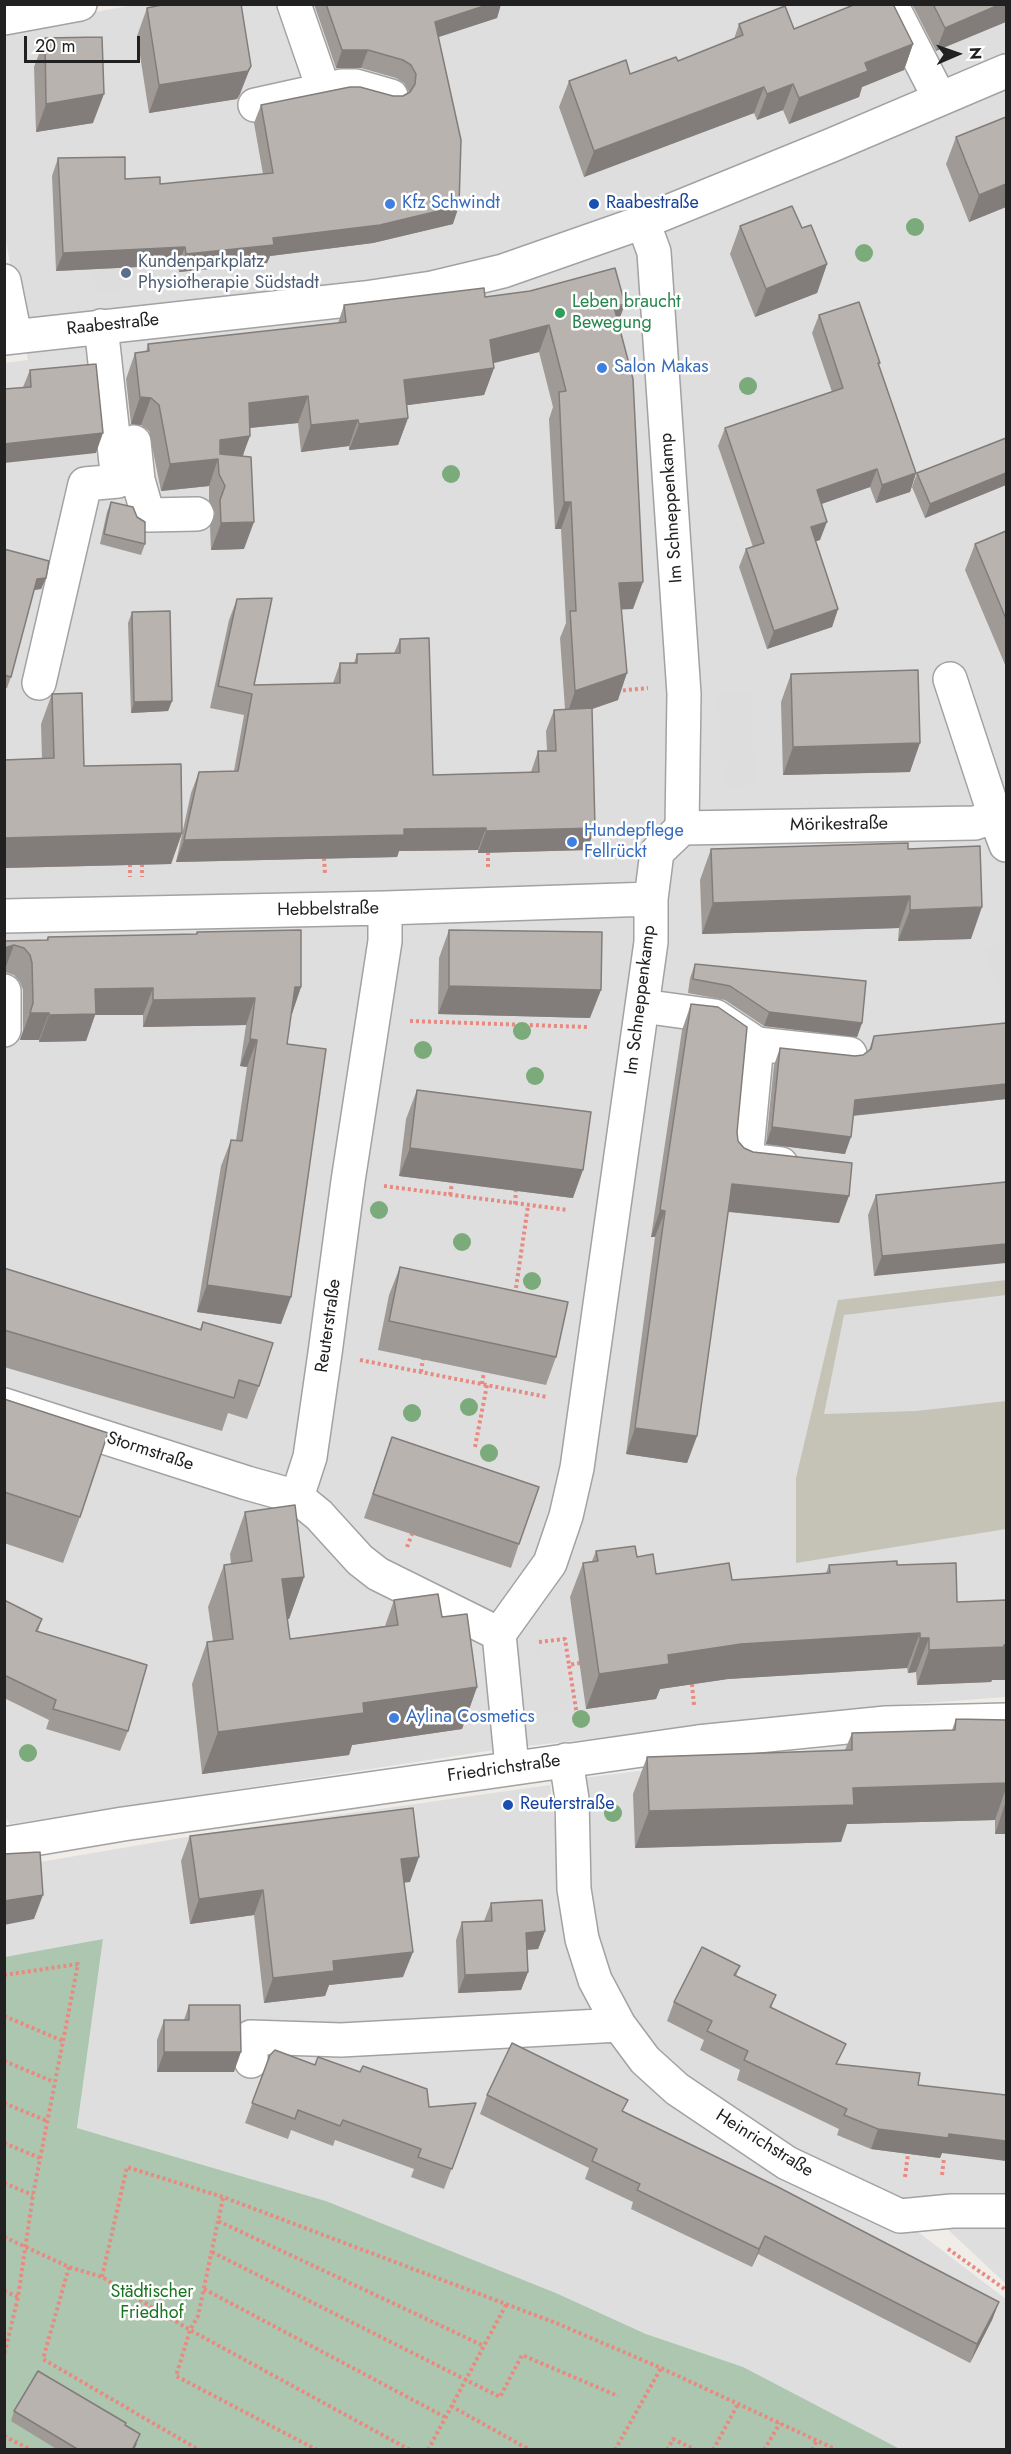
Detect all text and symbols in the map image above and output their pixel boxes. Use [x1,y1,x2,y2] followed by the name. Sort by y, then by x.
[27,24,142,62] scale bar
[927,24,987,84] north arrow
[35,33,75,59] text: 20 m
[964,47,987,60] text: N
[402,193,500,215] place label: Kfz Schwindt
[606,193,699,215] place label: Raabestraße
[383,197,397,211] marker: Kfz Schwindt
[587,197,601,211] marker: Raabestraße
[138,252,319,294] place label: Kundenparkplatz Physiotherapie Südstadt
[119,266,133,280] marker: Kundenparkplatz Physiotherapie Südstadt
[572,292,681,334] place label: Leben braucht Bewegung
[553,306,567,320] marker: Leben braucht Bewegung
[66,309,160,341] street label: Raabestraße
[614,357,708,379] place label: Salon Makas
[595,361,609,375] marker: Salon Makas
[656,432,688,584] street label: Im Schneppenkamp
[790,813,888,837] street label: Mörikestraße
[584,821,684,864] place label: Hundepflege Fellrückt
[565,835,579,849] marker: Hundepflege Fellrückt
[277,898,379,922] street label: Hebbelstraße
[621,924,661,1076] street label: Im Schneppenkamp
[312,1278,346,1374] street label: Reuterstraße
[104,1428,196,1476] street label: Stormstraße
[406,1707,535,1729] place label: Aylina Cosmetics
[387,1711,401,1725] marker: Aylina Cosmetics
[446,1750,562,1788] street label: Friedrichstraße
[520,1794,614,1816] place label: Reuterstraße
[501,1798,515,1812] marker: Reuterstraße
[711,2105,817,2183] street label: Heinrichstraße
[111,2282,193,2324] park label: Städtischer Friedhof

